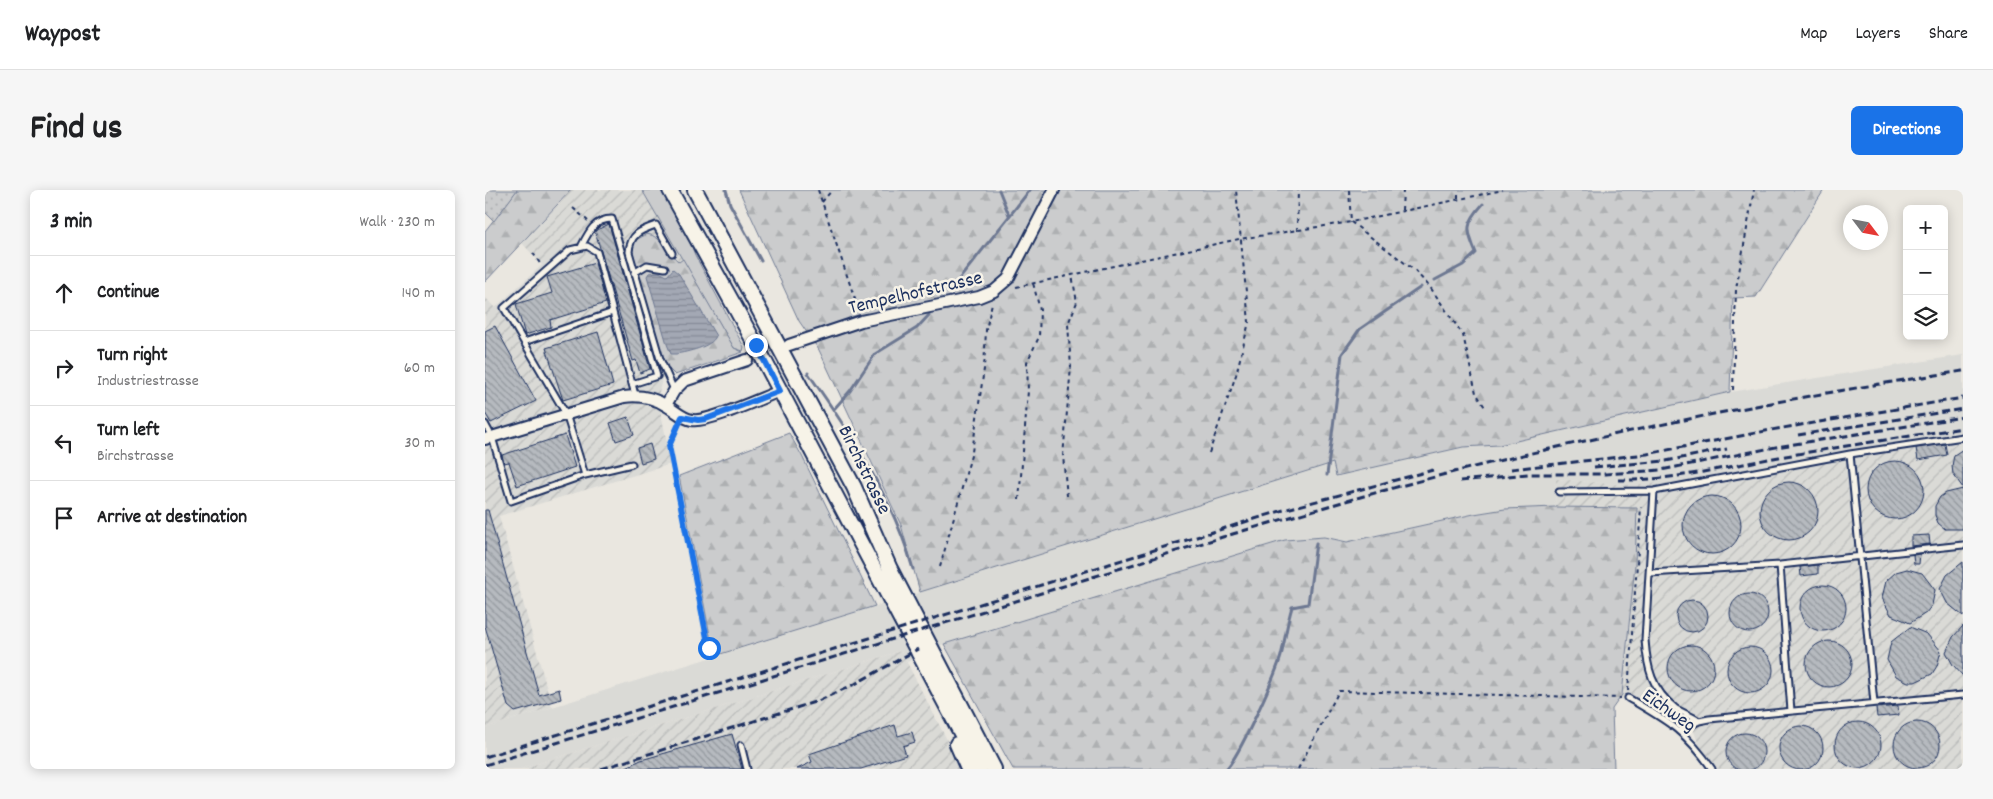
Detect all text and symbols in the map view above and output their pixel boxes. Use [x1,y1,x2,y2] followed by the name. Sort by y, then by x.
[25,18,100,52] text: Waypost
[1800,22,1827,47] text: Map
[1855,22,1901,47] text: Layers
[1929,22,1968,47] text: Share
[30,105,122,155] text: Find us
[1851,106,1963,155] button: Directions
[1843,205,1888,250] north arrow
[1903,205,1948,340] map controls
[1903,205,1948,250] button: +
[50,208,92,238] text: 3 min
[359,211,435,234] text: Walk · 230 m
[1903,250,1948,295] button: −
[846,265,986,323] street label: Tempelhofstrasse
[50,279,78,307] icon: ahead
[97,280,159,307] text: Continue
[401,282,435,305] text: 140 m
[1903,295,1948,340] button: layers
[745,334,768,357] route end
[97,343,168,370] text: Turn right
[50,354,78,382] icon: right
[404,357,435,380] text: 60 m
[97,370,199,393] text: Industriestrasse
[97,418,160,445] text: Turn left
[830,421,897,520] street label: Birchstrasse
[50,429,78,457] icon: left
[405,432,435,455] text: 30 m
[97,445,174,468] text: Birchstrasse
[50,504,78,532] icon: arrive
[97,505,247,532] text: Arrive at destination
[698,637,721,660] route start
[1636,683,1701,740] street label: Eichweg

